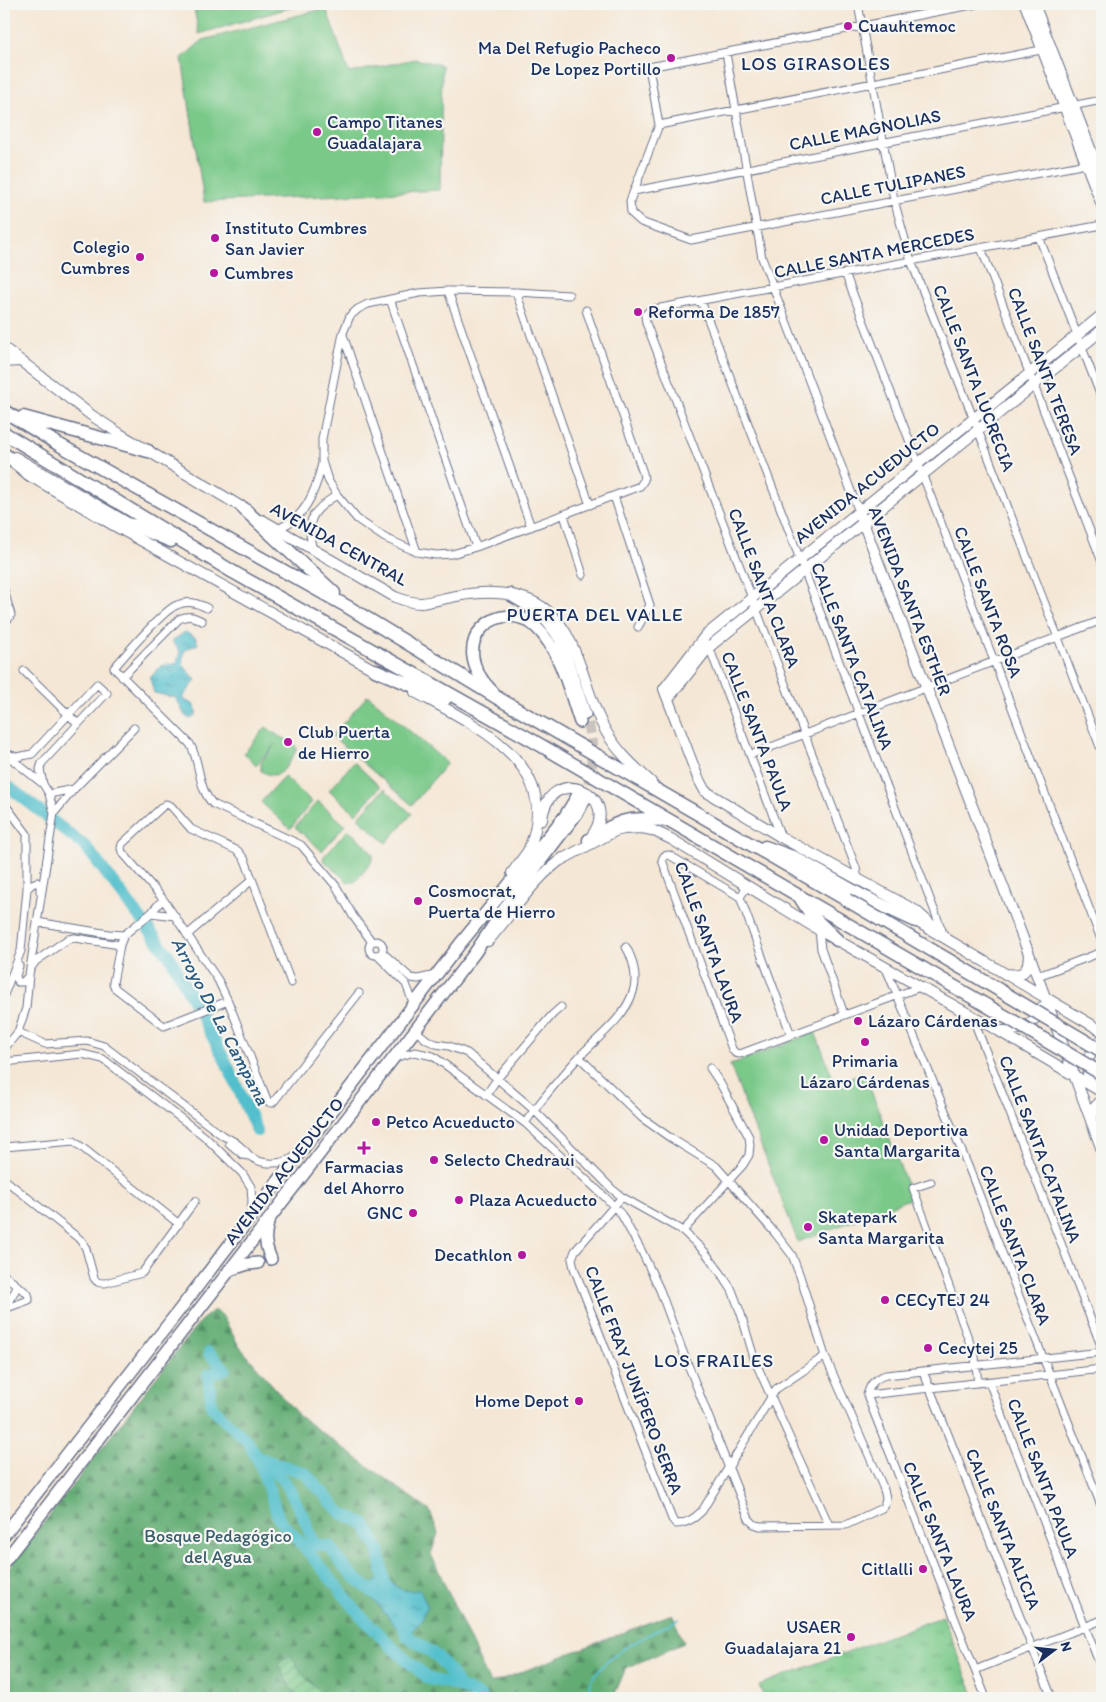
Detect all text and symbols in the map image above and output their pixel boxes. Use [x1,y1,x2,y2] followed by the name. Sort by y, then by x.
[858,15,956,37] place label: Cuauhtemoc
[842,20,854,32] marker: Cuauhtemoc
[478,37,661,80] place label: Ma Del Refugio Pacheco De Lopez Portillo
[665,52,677,64] marker: Ma Del Refugio Pacheco De Lopez Portillo
[741,52,891,75] district label: LOS GIRASOLES
[787,104,943,156] street label: CALLE MAGNOLIAS
[327,111,443,154] place label: Campo Titanes Guadalajara
[311,126,323,138] marker: Campo Titanes Guadalajara
[818,160,968,210] street label: CALLE TULIPANES
[225,217,367,260] place label: Instituto Cumbres San Javier
[772,223,976,283] street label: CALLE SANTA MERCEDES
[209,232,221,244] marker: Instituto Cumbres San Javier
[60,236,130,279] place label: Colegio Cumbres
[134,251,146,263] marker: Colegio Cumbres
[224,262,294,284] place label: Cumbres
[208,267,220,279] marker: Cumbres
[928,281,1020,475] street label: CALLE SANTA LUCRECIA
[1003,284,1087,458] street label: CALLE SANTA TERESA
[648,301,780,323] place label: Reforma De 1857
[632,306,644,318] marker: Reforma De 1857
[790,418,944,548] street label: AVENIDA ACUEDUCTO
[267,497,411,591] street label: AVENIDA CENTRAL
[864,503,956,699] street label: AVENIDA SANTA ESTHER
[723,505,805,672] street label: CALLE SANTA CLARA
[949,523,1027,681] street label: CALLE SANTA ROSA
[806,559,898,753] street label: CALLE SANTA CATALINA
[507,603,683,626] district label: PUERTA DEL VALLE
[716,648,798,814] street label: CALLE SANTA PAULA
[298,721,391,764] place label: Club Puerta de Hierro
[282,736,294,748] marker: Club Puerta de Hierro
[670,858,749,1026] street label: CALLE SANTA LAURA
[428,880,555,923] place label: Cosmocrat, Puerta de Hierro
[412,895,424,907] marker: Cosmocrat, Puerta de Hierro
[167,933,275,1109] water label: Arroyo De La Campana
[868,1010,998,1032] place label: Lázaro Cárdenas
[852,1015,864,1027] marker: Lázaro Cárdenas
[859,1036,871,1048] marker: Primaria Lázaro Cárdenas
[800,1050,930,1093] place label: Primaria Lázaro Cárdenas
[994,1052,1086,1246] street label: CALLE SANTA CATALINA
[220,1093,348,1249] street label: AVENIDA ACUEDUCTO
[386,1111,515,1133] place label: Petco Acueducto
[370,1116,382,1128] marker: Petco Acueducto
[834,1119,969,1162] place label: Unidad Deportiva Santa Margarita
[818,1134,830,1146] marker: Unidad Deportiva Santa Margarita
[358,1142,370,1154] marker: Farmacias del Ahorro
[444,1149,575,1171] place label: Selecto Chedraui
[428,1154,440,1166] marker: Selecto Chedraui
[324,1156,404,1199] place label: Farmacias del Ahorro
[974,1162,1056,1329] street label: CALLE SANTA CLARA
[469,1189,597,1211] place label: Plaza Acueducto
[453,1194,465,1206] marker: Plaza Acueducto
[367,1202,403,1224] place label: GNC
[818,1206,945,1249] place label: Skatepark Santa Margarita
[407,1207,419,1219] marker: GNC
[802,1221,814,1233] marker: Skatepark Santa Margarita
[434,1244,512,1266] place label: Decathlon
[516,1249,528,1261] marker: Decathlon
[580,1262,688,1498] street label: CALLE FRAY JUNÍPERO SERRA
[895,1289,990,1311] place label: CECyTEJ 24
[879,1294,891,1306] marker: CECyTEJ 24
[938,1337,1018,1359] place label: Cecytej 25
[922,1342,934,1354] marker: Cecytej 25
[654,1349,774,1372] district label: LOS FRAILES
[475,1390,569,1412] place label: Home Depot
[573,1395,585,1407] marker: Home Depot
[1002,1395,1084,1561] street label: CALLE SANTA PAULA
[961,1445,1046,1613] street label: CALLE SANTA ALICIA
[898,1458,982,1624] street label: CALLE SANTA LAURA
[144,1525,292,1568] park label: Bosque Pedagógico del Agua
[861,1558,913,1580] place label: Citlalli
[917,1563,929,1575] marker: Citlalli
[724,1616,841,1659] place label: USAER Guadalajara 21
[1028,1624,1078,1674] north arrow
[845,1631,857,1643] marker: USAER Guadalajara 21
[1057,1640,1075,1653] text: N

